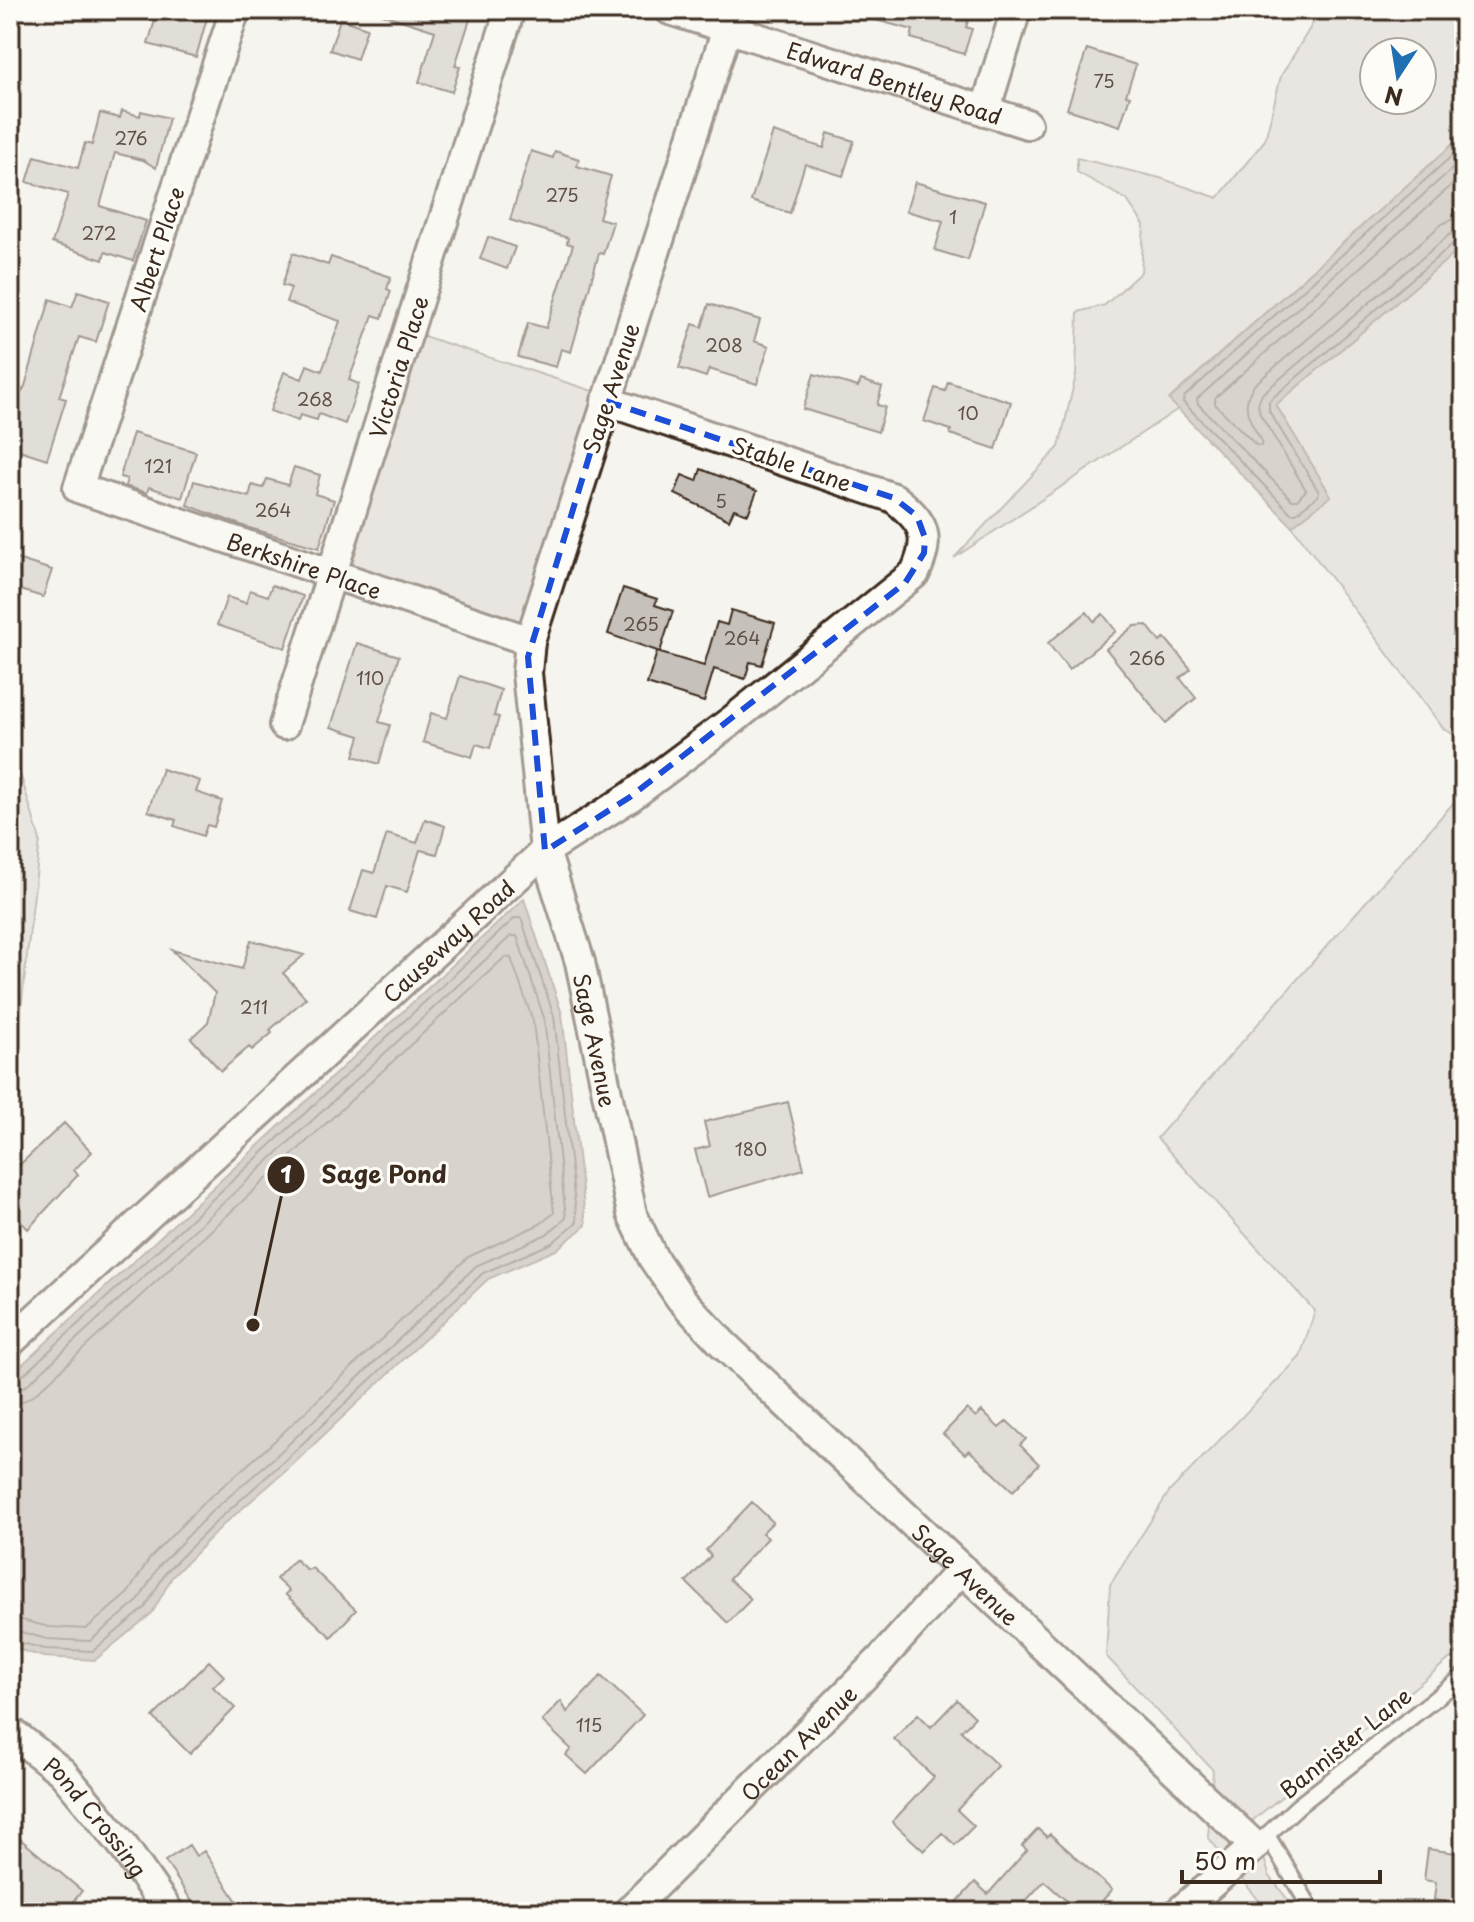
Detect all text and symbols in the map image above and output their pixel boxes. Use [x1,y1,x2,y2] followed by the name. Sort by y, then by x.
[783,32,1007,132] street label: Edward Bentley Road
[1358,36,1438,116] north arrow
[1094,67,1115,94] house number: 75
[1382,79,1405,115] text: N
[114,124,148,151] house number: 276
[545,181,579,208] house number: 275
[120,183,192,315] street label: Albert Place
[949,203,957,230] house number: 1
[82,219,116,246] house number: 272
[359,291,435,442] street label: Victoria Place
[573,319,647,457] street label: Sage Avenue
[705,331,743,358] house number: 208
[297,385,333,412] house number: 268
[957,399,979,426] house number: 10
[728,427,856,499] street label: Stable Lane
[144,452,172,479] house number: 121
[715,487,727,514] house number: 5
[255,496,291,523] house number: 264
[223,523,386,606] street label: Berkshire Place
[623,610,659,637] house number: 265
[724,624,760,651] house number: 264
[1129,644,1165,671] house number: 266
[356,664,384,691] house number: 110
[374,871,521,1010] street label: Causeway Road
[566,970,626,1110] street label: Sage Avenue
[240,993,268,1020] house number: 211
[735,1135,767,1162] house number: 180
[266,1151,463,1199] callout: Sage Pond
[280,1155,292,1191] text: 1
[321,1155,447,1191] text: Sage Pond
[906,1515,1027,1632] street label: Sage Avenue
[732,1677,863,1808] street label: Ocean Avenue
[1272,1678,1418,1806] street label: Bannister Lane
[576,1711,602,1738] house number: 115
[38,1748,156,1883] street label: Pond Crossing
[1182,1834,1380,1884] scale bar
[1194,1842,1256,1878] text: 50 m

